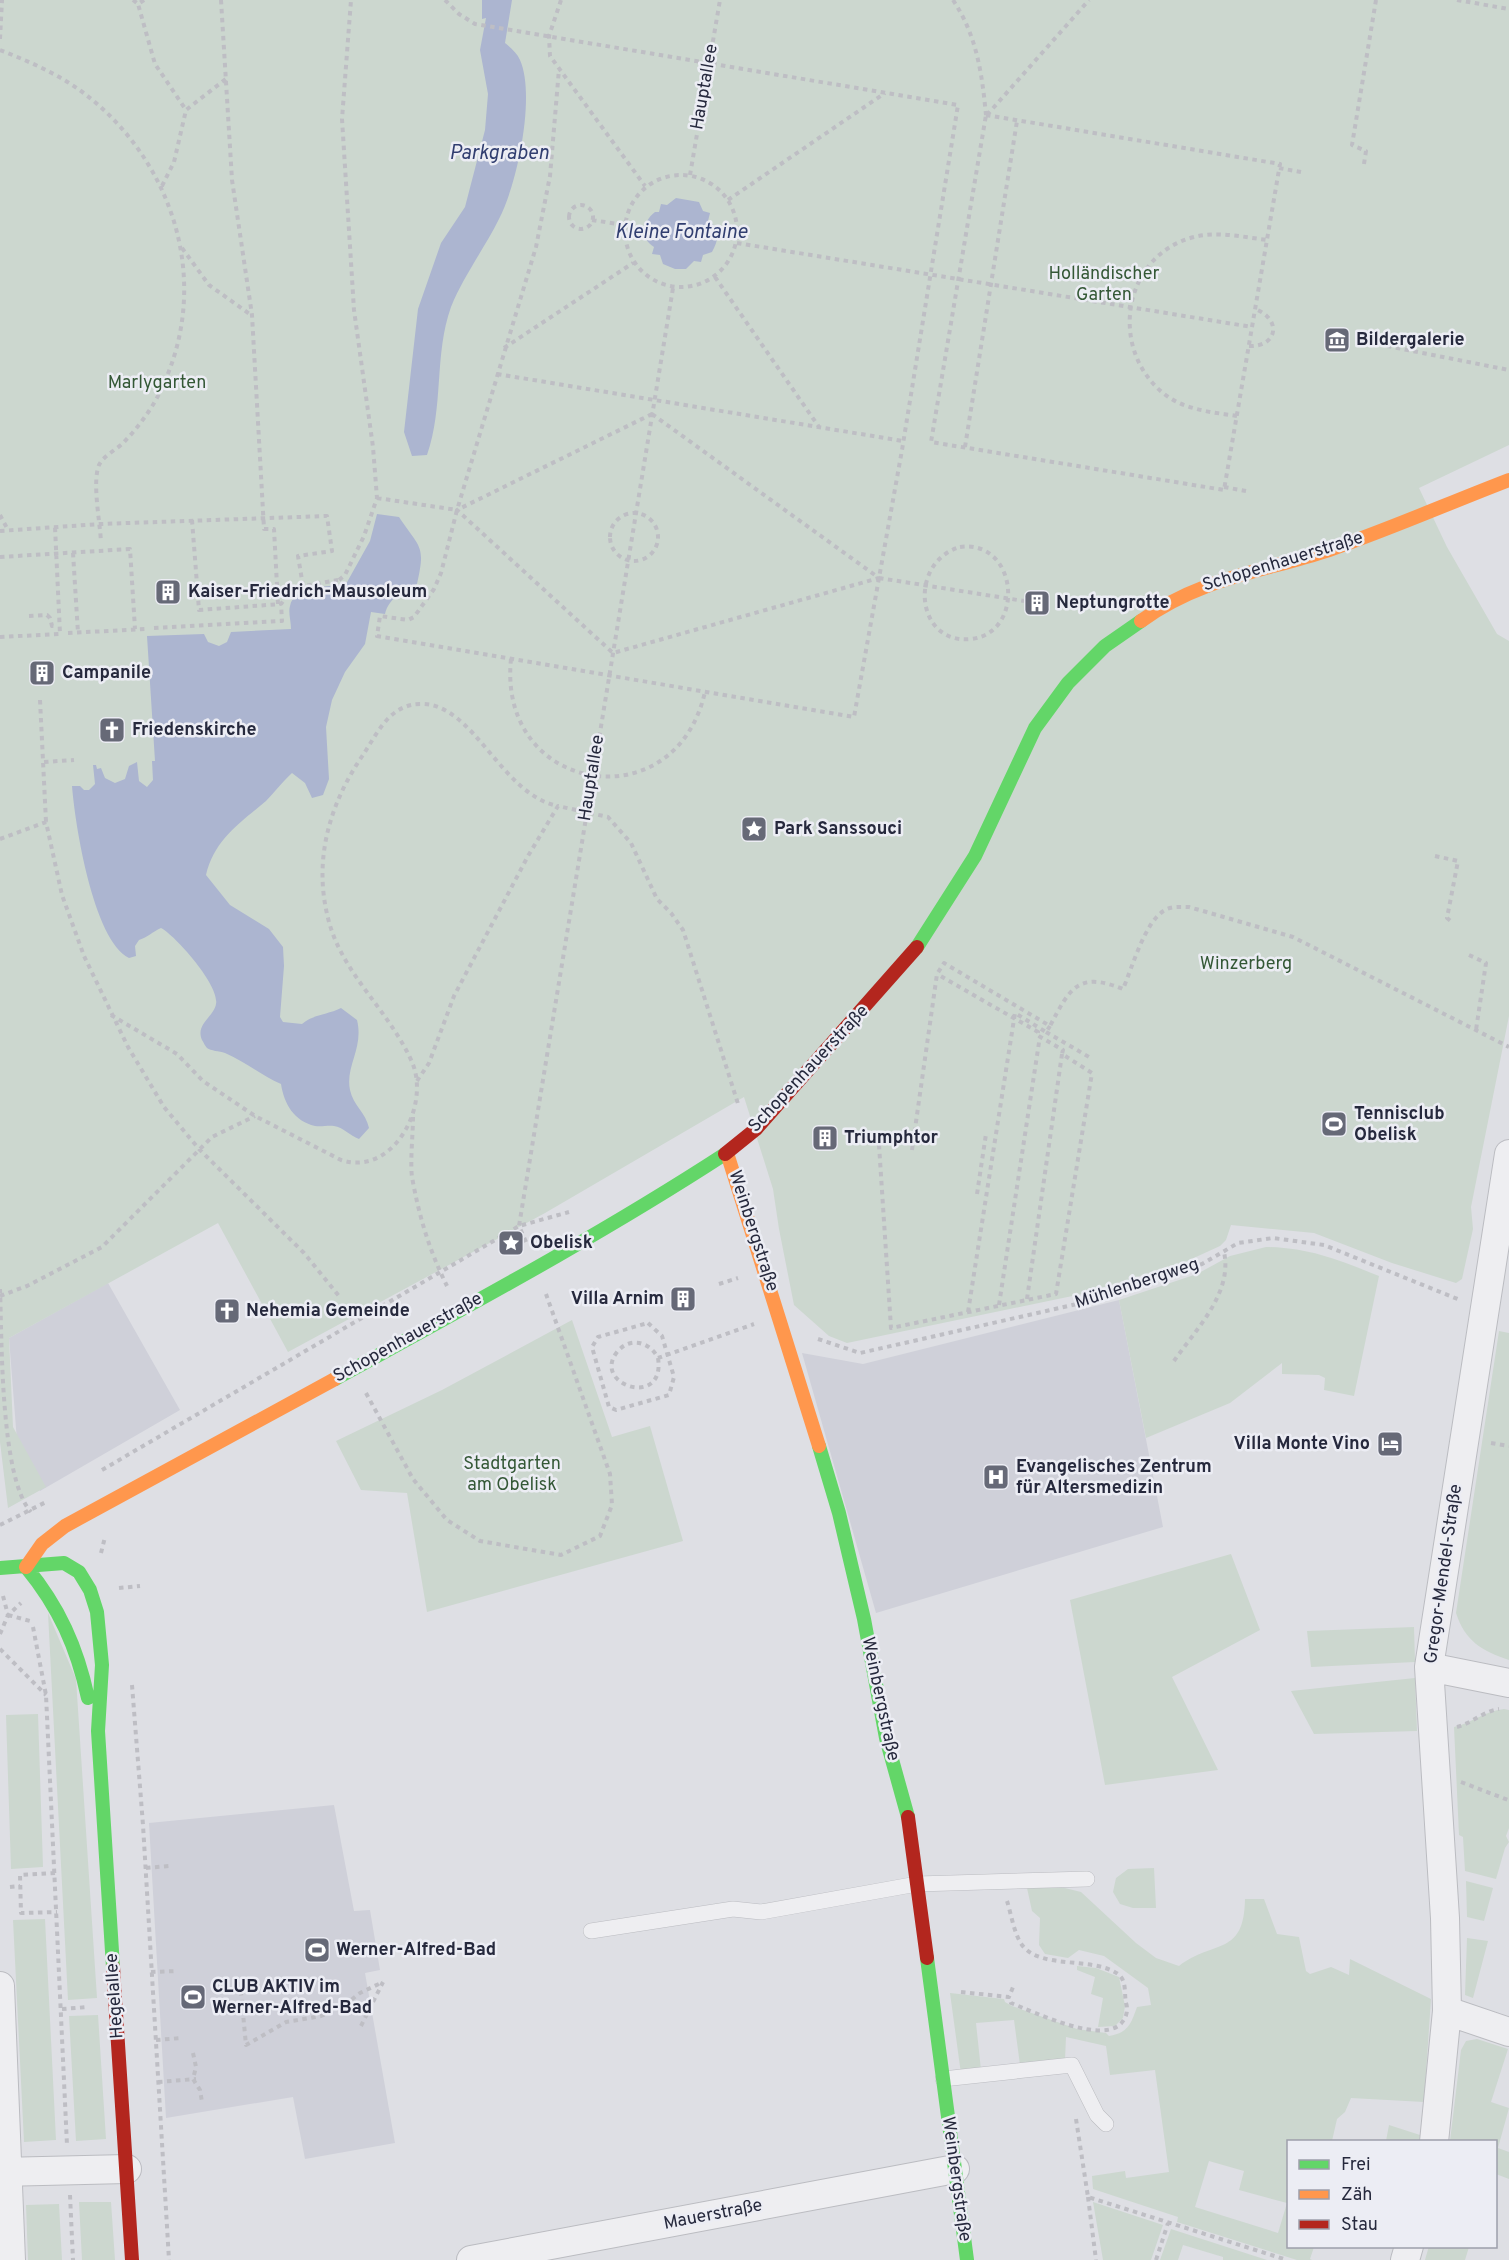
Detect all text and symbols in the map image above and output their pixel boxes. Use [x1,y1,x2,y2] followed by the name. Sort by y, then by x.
[686,42,724,132] street label: Hauptallee
[449,141,549,167] water label: Parkgraben
[615,220,748,246] water label: Kleine Fontaine
[1048,263,1160,307] park label: Holländischer Garten
[1322,325,1352,355] museum icon: Bildergalerie
[1356,329,1465,352] place label: Bildergalerie
[108,372,206,395] park label: Marlygarten
[1200,527,1366,597] street label: Schopenhauerstraße
[153,577,183,607] building icon: Kaiser-Friedrich-Mausoleum
[188,581,427,604] place label: Kaiser-Friedrich-Mausoleum
[1022,588,1052,618] building icon: Neptungrotte
[1056,592,1170,615] place label: Neptungrotte
[27,658,57,688] building icon: Campanile
[62,662,151,685] place label: Campanile
[97,715,127,745] church icon: Friedenskirche
[132,719,257,742] place label: Friedenskirche
[574,733,610,823] street label: Hauptallee
[739,814,769,844] place icon: Park Sanssouci
[774,818,902,841] place label: Park Sanssouci
[1200,953,1292,976] park label: Winzerberg
[744,1000,874,1138] street label: Schopenhauerstraße
[1354,1103,1445,1147] place label: Tennisclub Obelisk
[1319,1109,1349,1139] sports icon: Tennisclub Obelisk
[810,1123,840,1153] building icon: Triumphtor
[844,1127,939,1150] place label: Triumphtor
[723,1167,783,1295] street label: Weinbergstraße
[496,1228,526,1258] place icon: Obelisk
[530,1232,593,1255] place label: Obelisk
[1072,1253,1202,1315] street label: Mühlenbergweg
[668,1284,698,1314] building icon: Villa Arnim
[329,1288,487,1388] street label: Schopenhauerstraße
[571,1288,664,1311] place label: Villa Arnim
[212,1296,242,1326] church icon: Nehemia Gemeinde
[246,1300,410,1323] place label: Nehemia Gemeinde
[1375,1429,1405,1459] hotel icon: Villa Monte Vino
[1234,1433,1370,1456] place label: Villa Monte Vino
[463,1453,561,1497] park label: Stadtgarten am Obelisk
[1016,1456,1212,1500] place label: Evangelisches Zentrum für Altersmedizin
[981,1462,1011,1492] hospital icon: Evangelisches Zentrum für Altersmedizin
[1420,1483,1468,1665] street label: Gregor-Mendel-Straße
[856,1635,904,1763] street label: Weinbergstraße
[302,1935,332,1965] sports icon: Werner-Alfred-Bad
[336,1939,496,1962] place label: Werner-Alfred-Bad
[101,1952,129,2040] street label: Hegelallee
[212,1976,372,2020] place label: CLUB AKTIV im Werner-Alfred-Bad
[178,1982,208,2012] sports icon: CLUB AKTIV im Werner-Alfred-Bad
[936,2115,976,2243] street label: Weinbergstraße
[1287,2140,1497,2248] legend
[1341,2154,1371,2177] text: Frei
[1341,2184,1372,2207] text: Zäh
[662,2194,764,2236] street label: Mauerstraße
[1341,2214,1378,2237] text: Stau

